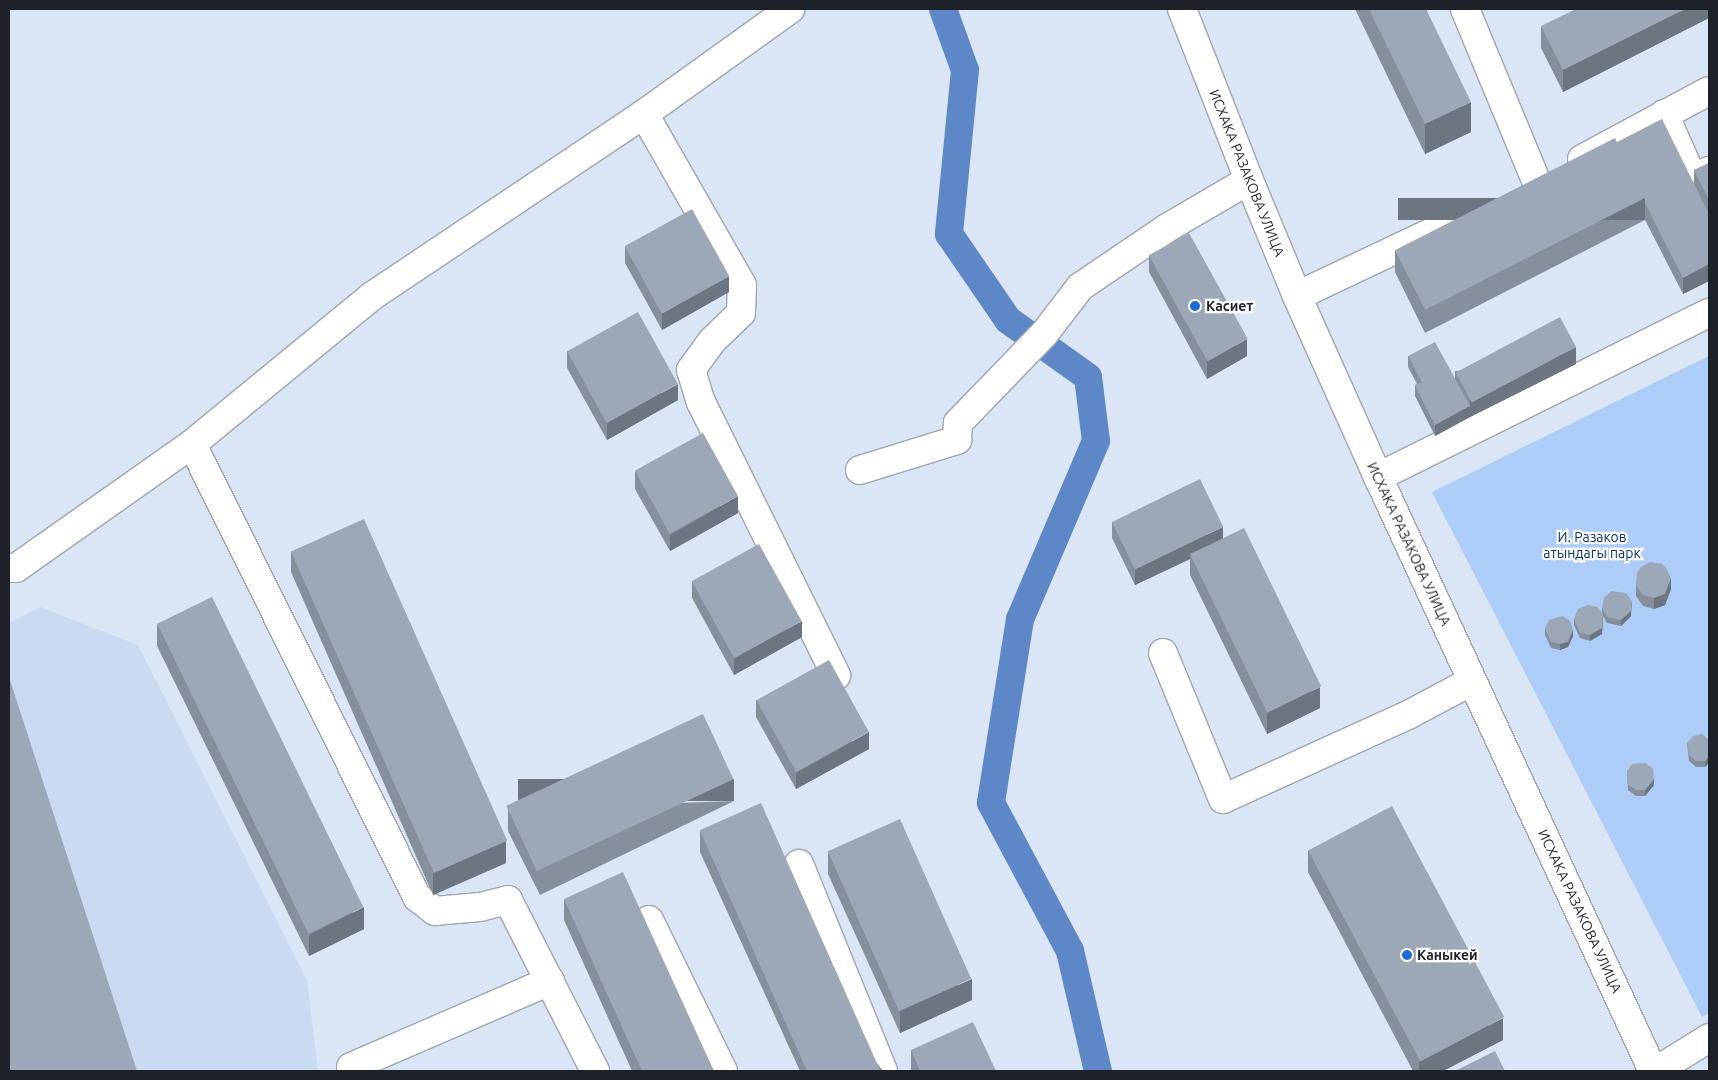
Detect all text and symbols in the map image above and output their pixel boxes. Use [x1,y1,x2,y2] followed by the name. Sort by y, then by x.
[1206,87,1288,259] street label: ИСХАКА РАЗАКОВА УЛИЦА
[1206,298,1253,314] place label: Касиет
[1188,299,1202,313] marker: Касиет
[1364,460,1454,628] street label: ИСХАКА РАЗАКОВА УЛИЦА
[1543,529,1641,562] park label: И. Разаков атындагы парк
[1535,827,1625,995] street label: ИСХАКА РАЗАКОВА УЛИЦА
[1417,947,1478,963] place label: Каныкей
[1401,949,1413,961] marker: Каныкей

